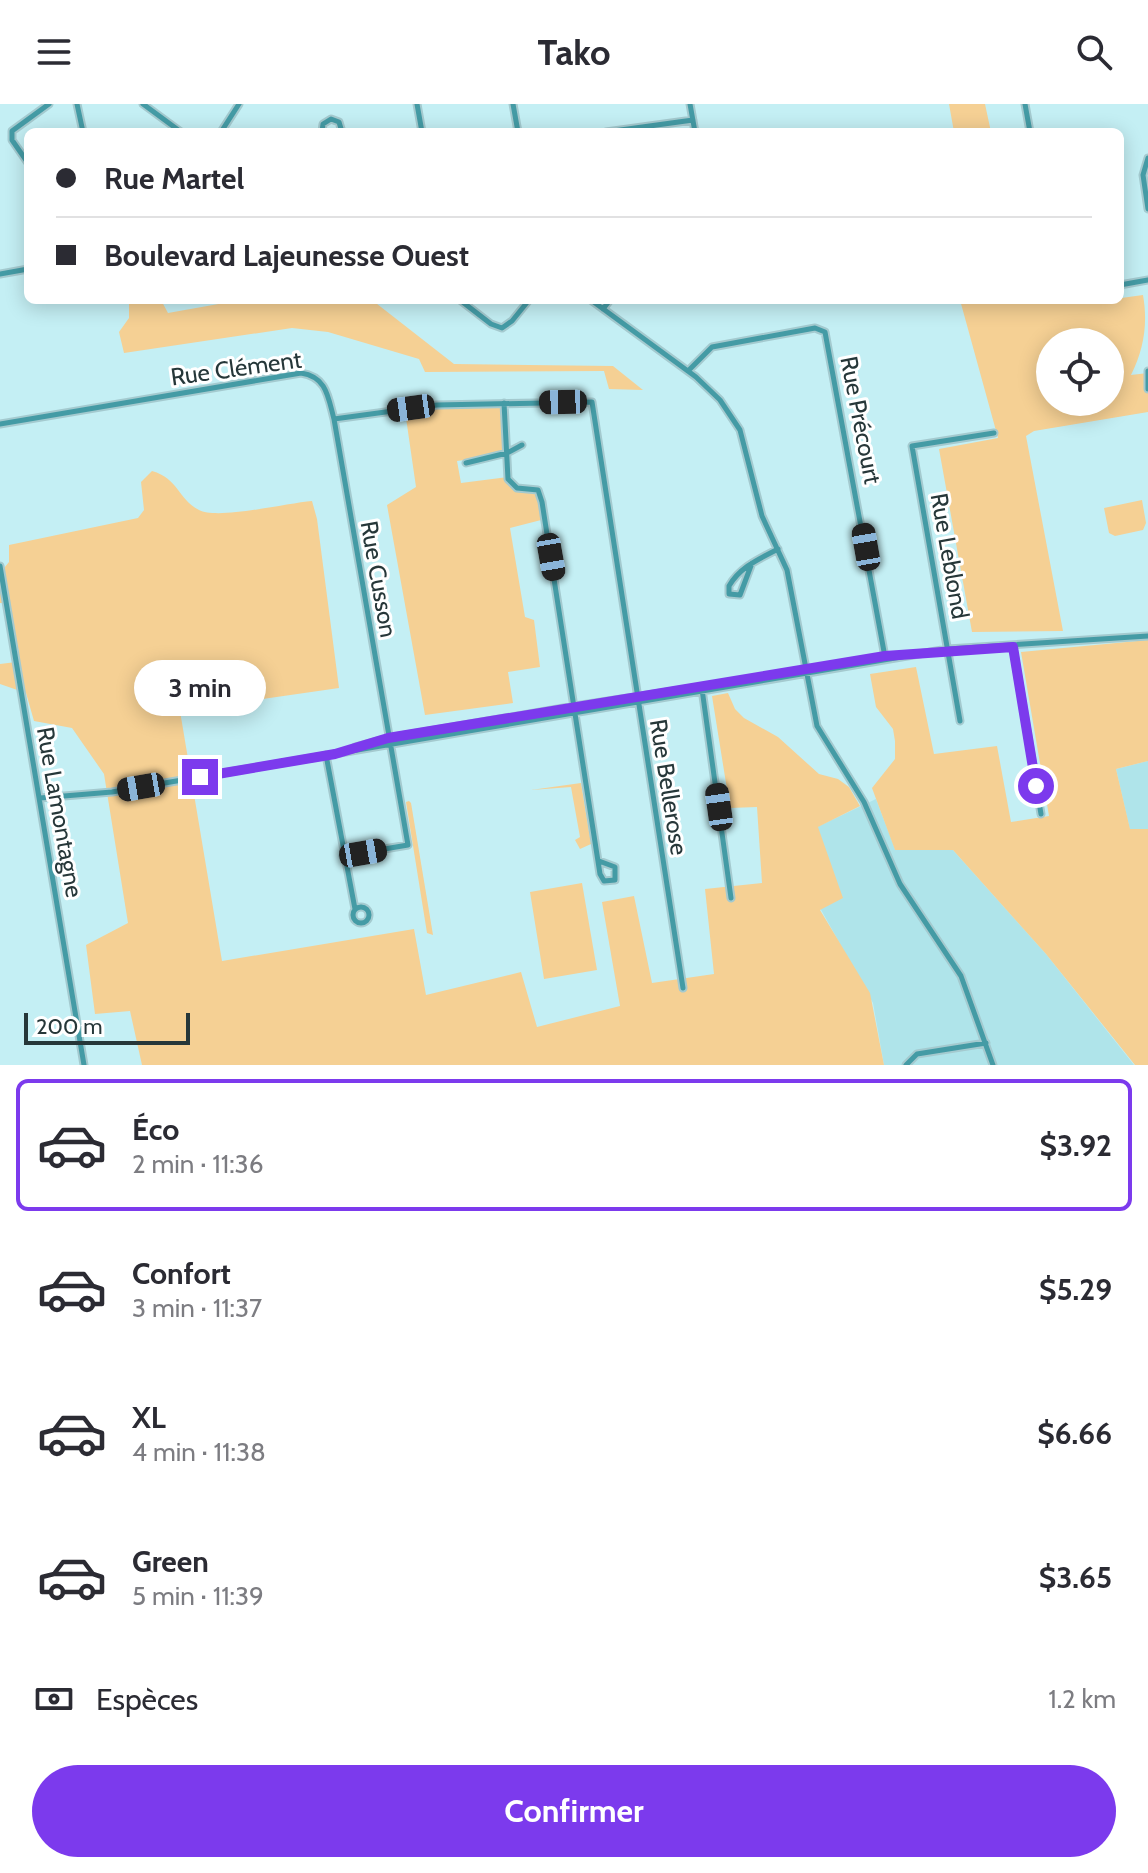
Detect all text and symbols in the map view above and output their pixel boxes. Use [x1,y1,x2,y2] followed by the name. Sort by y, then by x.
[32,30,76,74] icon: menu
[537,30,611,74] text: Tako
[1072,30,1116,74] icon: search
[104,160,244,197] text: Rue Martel
[104,237,469,274] text: Boulevard Lajeunesse Ouest
[1036,328,1124,416] map controls
[1036,328,1124,416] button: locate
[169,344,303,392] street label: Rue Clément
[834,354,888,486] street label: Rue Précourt
[539,390,587,414] car
[386,393,436,423] car
[925,491,975,621] street label: Rue Leblond
[354,518,404,640] street label: Rue Cusson
[850,521,882,573] car
[535,531,567,583] car
[134,661,266,717] callout: 3 min
[168,672,232,704] text: 3 min
[644,717,694,857] street label: Rue Bellerose
[31,724,89,900] street label: Rue Lamontagne
[182,759,218,795] route end
[1018,768,1054,804] route start
[115,771,167,803] car
[704,782,734,832] car
[337,837,389,869] car
[24,1009,190,1045] scale bar
[36,1013,102,1040] text: 200 m
[36,1109,108,1181] icon: car
[132,1111,179,1148] text: Éco
[1039,1127,1112,1164] text: $3.92
[132,1148,263,1180] text: 2 min · 11:36
[36,1253,108,1325] icon: car
[132,1255,231,1292] text: Confort
[1039,1271,1112,1308] text: $5.29
[132,1292,262,1324] text: 3 min · 11:37
[36,1397,108,1469] icon: car
[132,1399,166,1436] text: XL
[1037,1415,1112,1452] text: $6.66
[132,1436,266,1468] text: 4 min · 11:38
[36,1541,108,1613] icon: car
[132,1543,209,1580] text: Green
[1039,1559,1112,1596] text: $3.65
[132,1580,264,1612] text: 5 min · 11:39
[32,1677,76,1721] icon: cash
[96,1681,198,1718] text: Espèces
[1048,1683,1116,1715] text: 1.2 km
[32,1765,1116,1857] button: Confirmer

